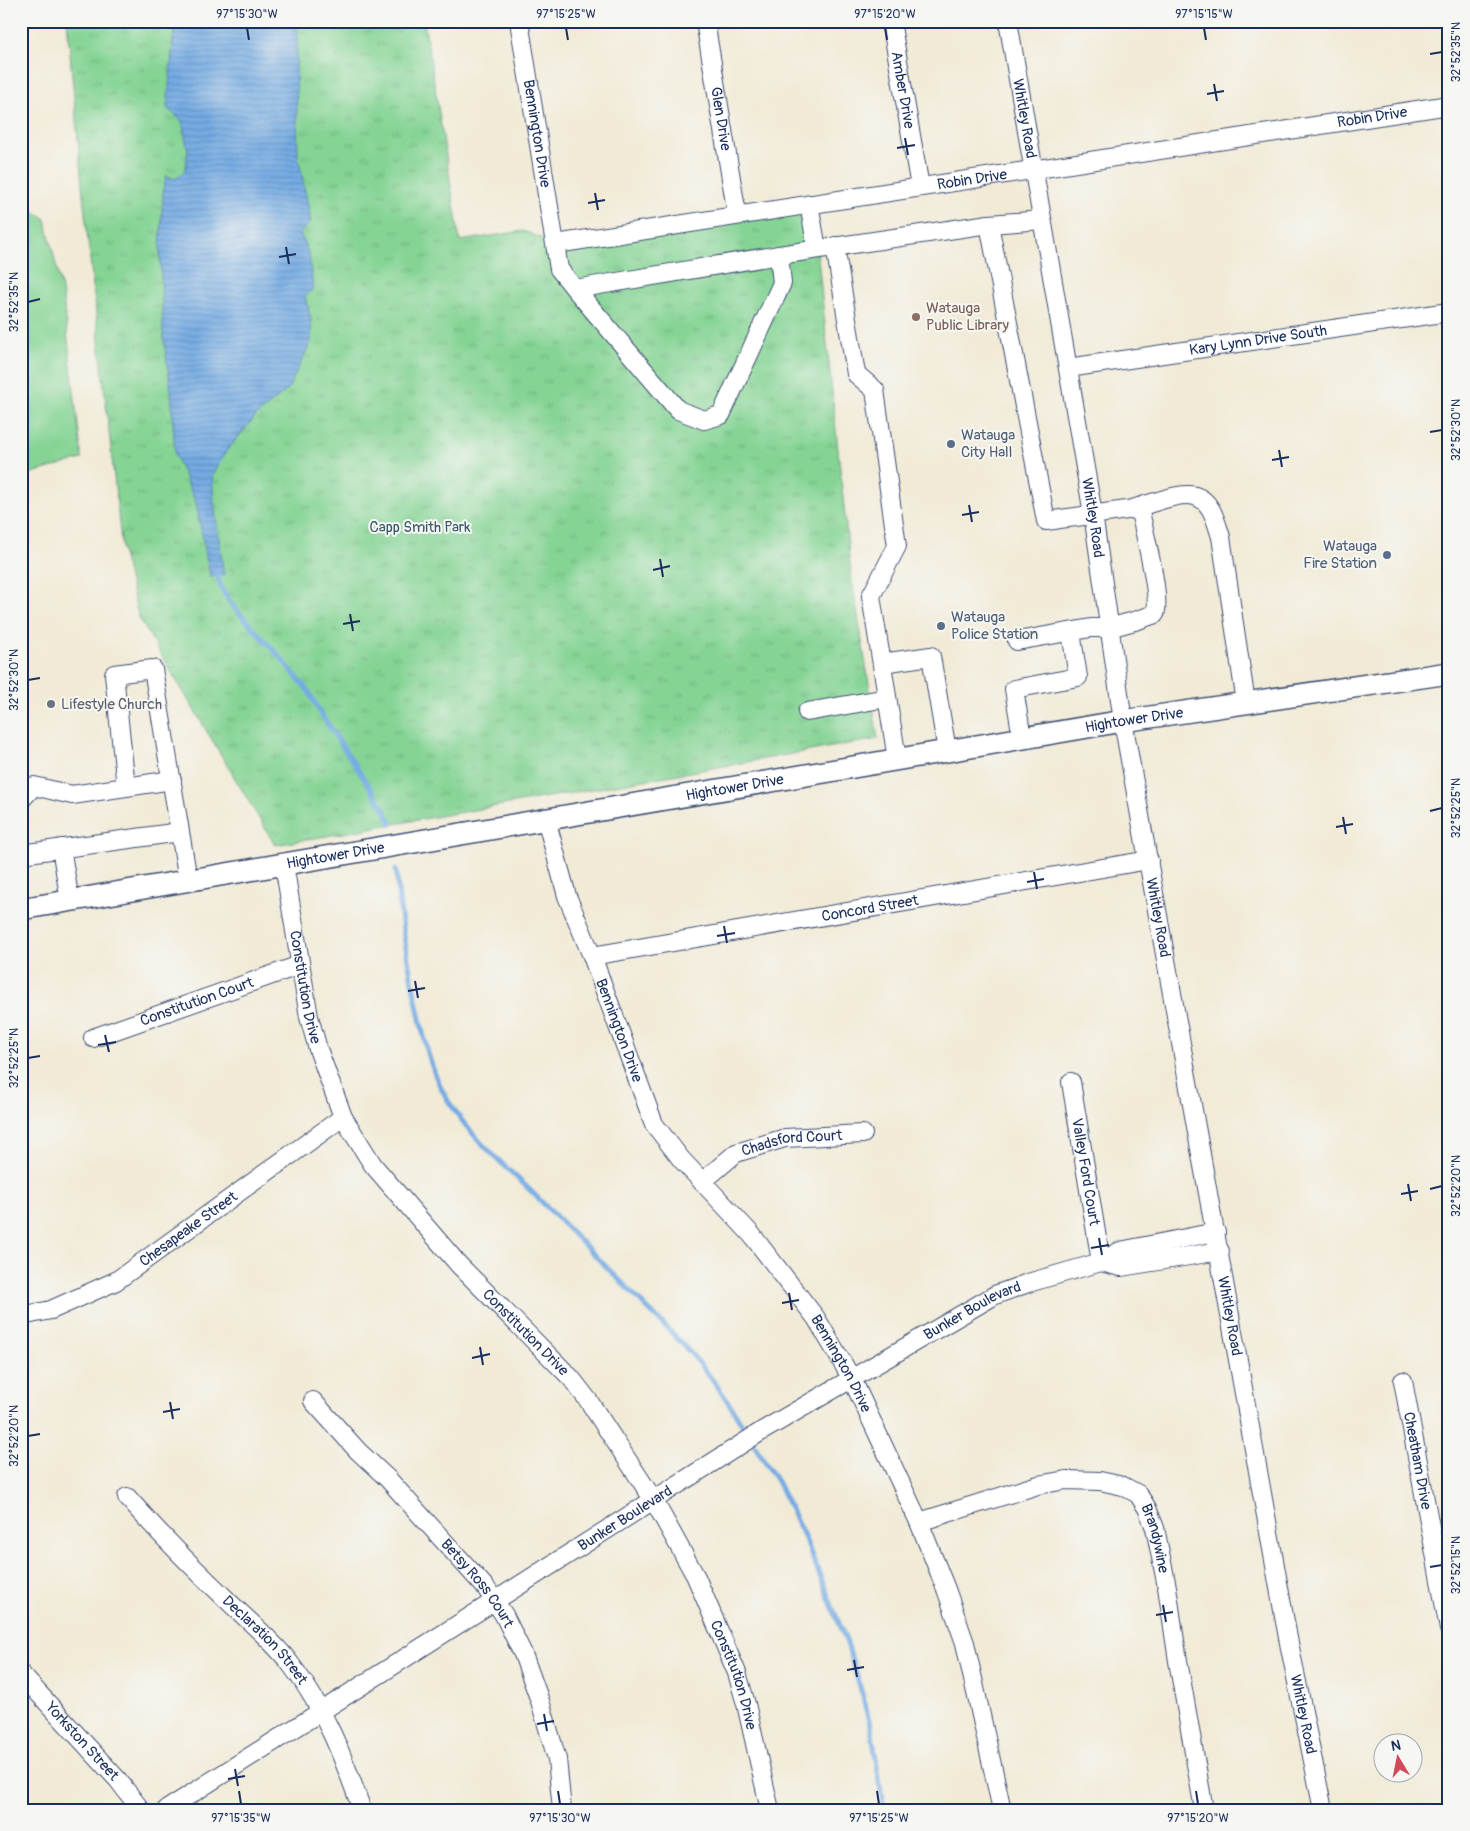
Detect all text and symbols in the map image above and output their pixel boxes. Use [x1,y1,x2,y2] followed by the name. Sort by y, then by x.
[216,7,278,22] text: 97°15'30"W
[536,7,596,22] text: 97°15'25"W
[854,7,916,22] text: 97°15'20"W
[1175,7,1233,22] text: 97°15'15"W
[1449,22,1464,82] text: 32°52'35"N
[887,50,919,131] street label: Amber Drive
[1009,77,1041,160] street label: Whitley Road
[519,78,555,189] street label: Bennington Drive
[707,85,736,153] street label: Glen Drive
[1336,102,1409,132] street label: Robin Drive
[936,164,1009,194] street label: Robin Drive
[7,272,22,332] text: 32°52'35"N
[926,299,1009,335] place label: Watauga Public Library
[910,311,922,323] marker: Watauga Public Library
[1188,321,1328,360] street label: Kary Lynn Drive South
[1449,399,1464,461] text: 32°52'30"N
[961,426,1015,462] place label: Watauga City Hall
[945,438,957,450] marker: Watauga City Hall
[1077,476,1109,559] street label: Whitley Road
[370,518,471,537] park label: Capp Smith Park
[1303,537,1377,573] place label: Watauga Fire Station
[1381,549,1393,561] marker: Watauga Fire Station
[951,608,1038,644] place label: Watauga Police Station
[935,620,947,632] marker: Watauga Police Station
[7,649,22,711] text: 32°52'30"N
[61,695,162,714] place label: Lifestyle Church
[45,698,57,710] marker: Lifestyle Church
[1083,703,1185,737] street label: Hightower Drive
[684,769,786,805] street label: Hightower Drive
[1449,778,1464,838] text: 32°52'25"N
[285,838,386,873] street label: Hightower Drive
[1142,876,1175,959] street label: Whitley Road
[820,890,921,926] street label: Concord Street
[286,929,326,1047] street label: Constitution Drive
[137,972,257,1030] street label: Constitution Court
[592,976,647,1085] street label: Bennington Drive
[7,1028,22,1088] text: 32°52'25"N
[1068,1117,1104,1228] street label: Valley Ford Court
[739,1126,844,1160] street label: Chadsford Court
[1449,1155,1464,1217] text: 32°52'20"N
[136,1186,242,1271] street label: Chesapeake Street
[1214,1275,1247,1357] street label: Whitley Road
[920,1277,1024,1344] street label: Bunker Boulevard
[479,1285,573,1380] street label: Constitution Drive
[807,1311,876,1416] street label: Bennington Drive
[7,1405,22,1467] text: 32°52'20"N
[1399,1410,1436,1512] street label: Cheatham Drive
[574,1481,676,1555] street label: Bunker Boulevard
[1137,1501,1174,1575] street label: Brandywine
[437,1535,519,1631] street label: Betsy Ross Court
[1449,1536,1464,1594] text: 32°52'15"N
[218,1591,312,1689] street label: Declaration Street
[706,1617,761,1732] street label: Constitution Drive
[1286,1673,1321,1756] street label: Whitley Road
[41,1697,124,1785] street label: Yorkston Street
[1372,1734,1422,1784] north arrow
[1390,1736,1402,1755] text: N
[211,1811,271,1826] text: 97°15'35"W
[529,1811,591,1826] text: 97°15'30"W
[849,1811,909,1826] text: 97°15'25"W
[1167,1811,1229,1826] text: 97°15'20"W

